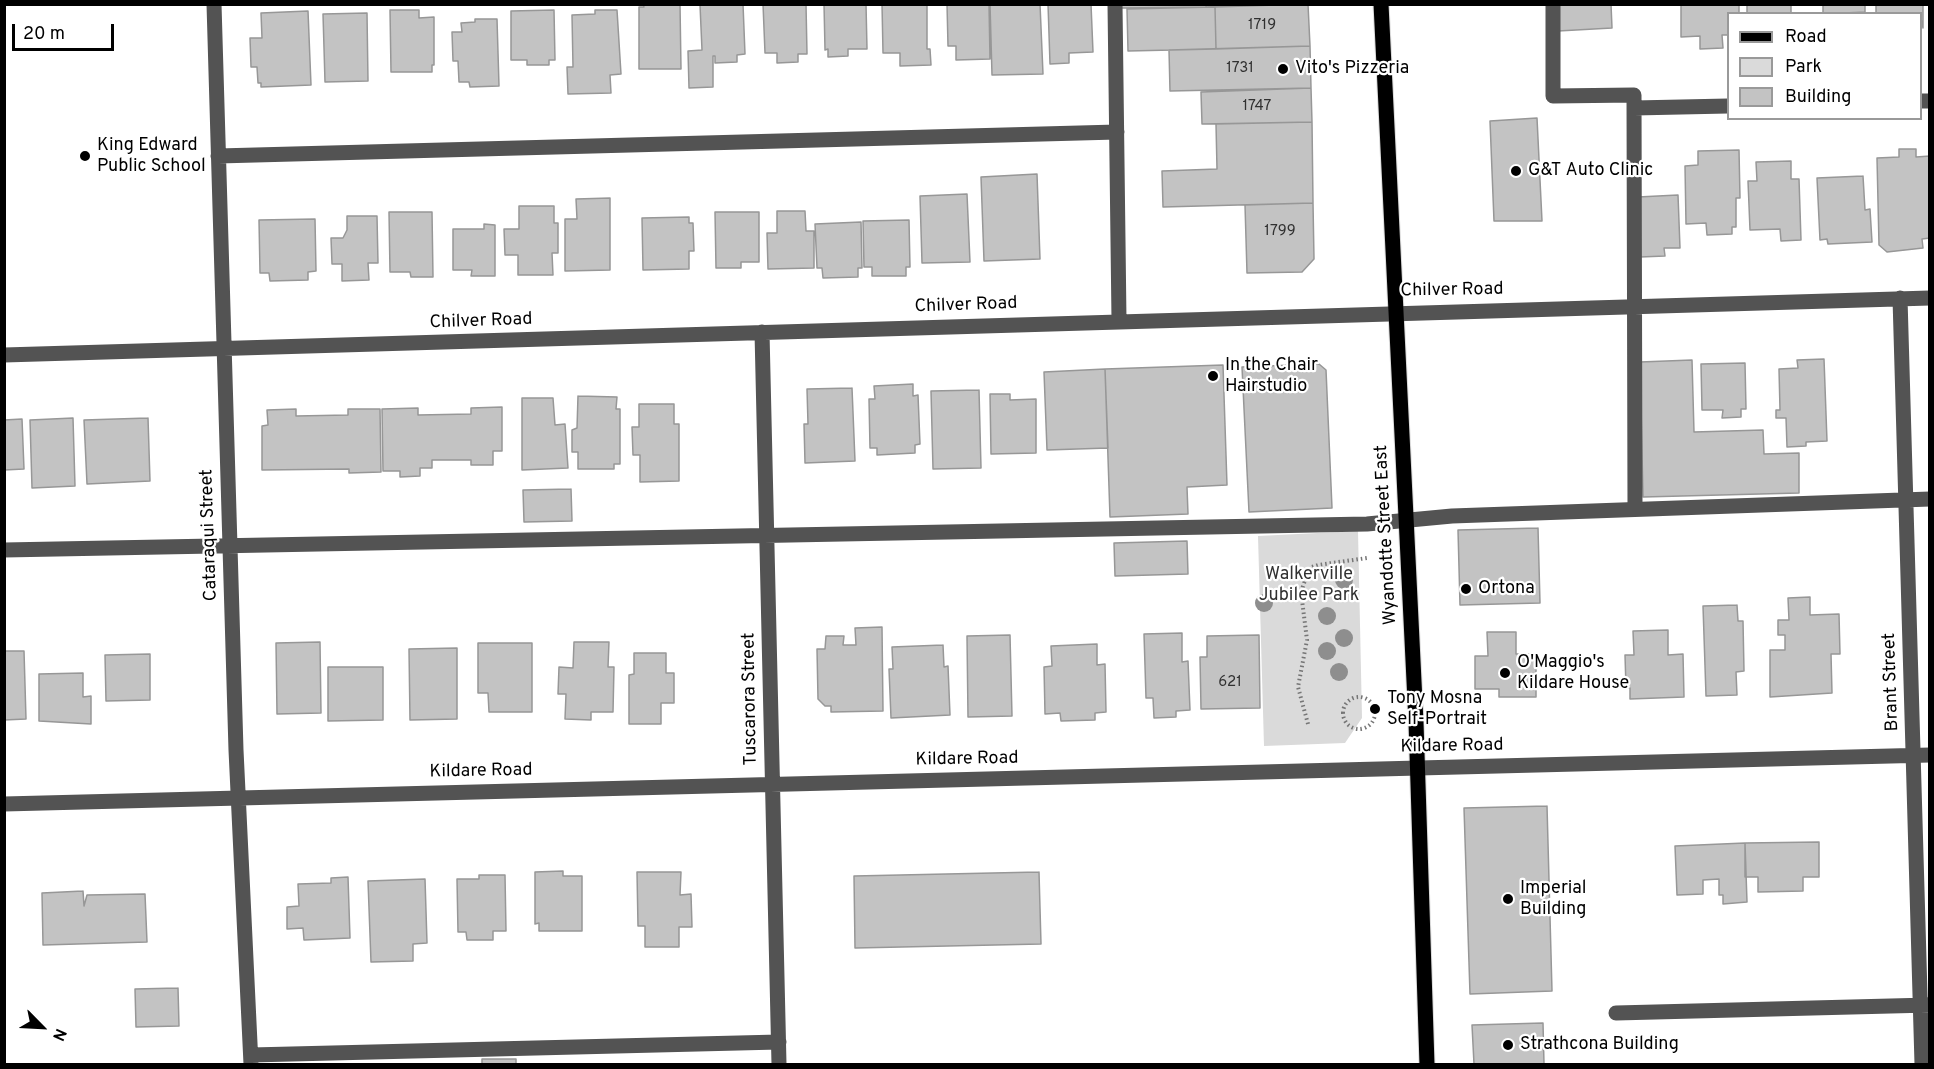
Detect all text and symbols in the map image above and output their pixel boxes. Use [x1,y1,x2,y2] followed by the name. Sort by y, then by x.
[15,12,117,50] scale bar
[1727,12,1922,120] legend
[1248,17,1276,35] house number: 1719
[23,23,65,46] text: 20 m
[1785,26,1827,49] text: Road
[1785,56,1822,79] text: Park
[1295,58,1409,80] place label: Vito's Pizzeria
[1226,60,1254,78] house number: 1731
[1276,62,1290,76] marker: Vito's Pizzeria
[1785,86,1851,109] text: Building
[1243,98,1271,116] house number: 1747
[97,135,206,178] place label: King Edward Public School
[78,149,92,163] marker: King Edward Public School
[1528,160,1653,182] place label: G&T Auto Clinic
[1509,164,1523,178] marker: G&T Auto Clinic
[1264,223,1296,241] house number: 1799
[1400,279,1504,303] street label: Chilver Road
[914,293,1018,319] street label: Chilver Road
[429,309,533,335] street label: Chilver Road
[1225,355,1318,398] place label: In the Chair Hairstudio
[1206,369,1220,383] marker: In the Chair Hairstudio
[1371,444,1403,626] street label: Wyandotte Street East
[197,469,223,601] street label: Cataraqui Street
[1259,564,1359,606] park label: Walkerville Jubilee Park
[1478,578,1535,600] place label: Ortona
[1459,582,1473,596] marker: Ortona
[739,632,763,766] street label: Tuscarora Street
[1879,632,1905,732] street label: Brant Street
[1517,652,1629,694] place label: O'Maggio's Kildare House
[1498,666,1512,680] marker: O'Maggio's Kildare House
[1218,674,1242,692] house number: 621
[1387,688,1487,730] place label: Tony Mosna Self-Portrait
[1368,702,1382,716] marker: Tony Mosna Self-Portrait
[1400,735,1504,759] street label: Kildare Road
[915,748,1019,772] street label: Kildare Road
[429,760,533,784] street label: Kildare Road
[1520,878,1587,920] place label: Imperial Building
[1501,892,1515,906] marker: Imperial Building
[12,997,72,1057] north arrow
[47,1025,70,1044] text: N
[1520,1034,1679,1056] place label: Strathcona Building
[1501,1038,1515,1052] marker: Strathcona Building

